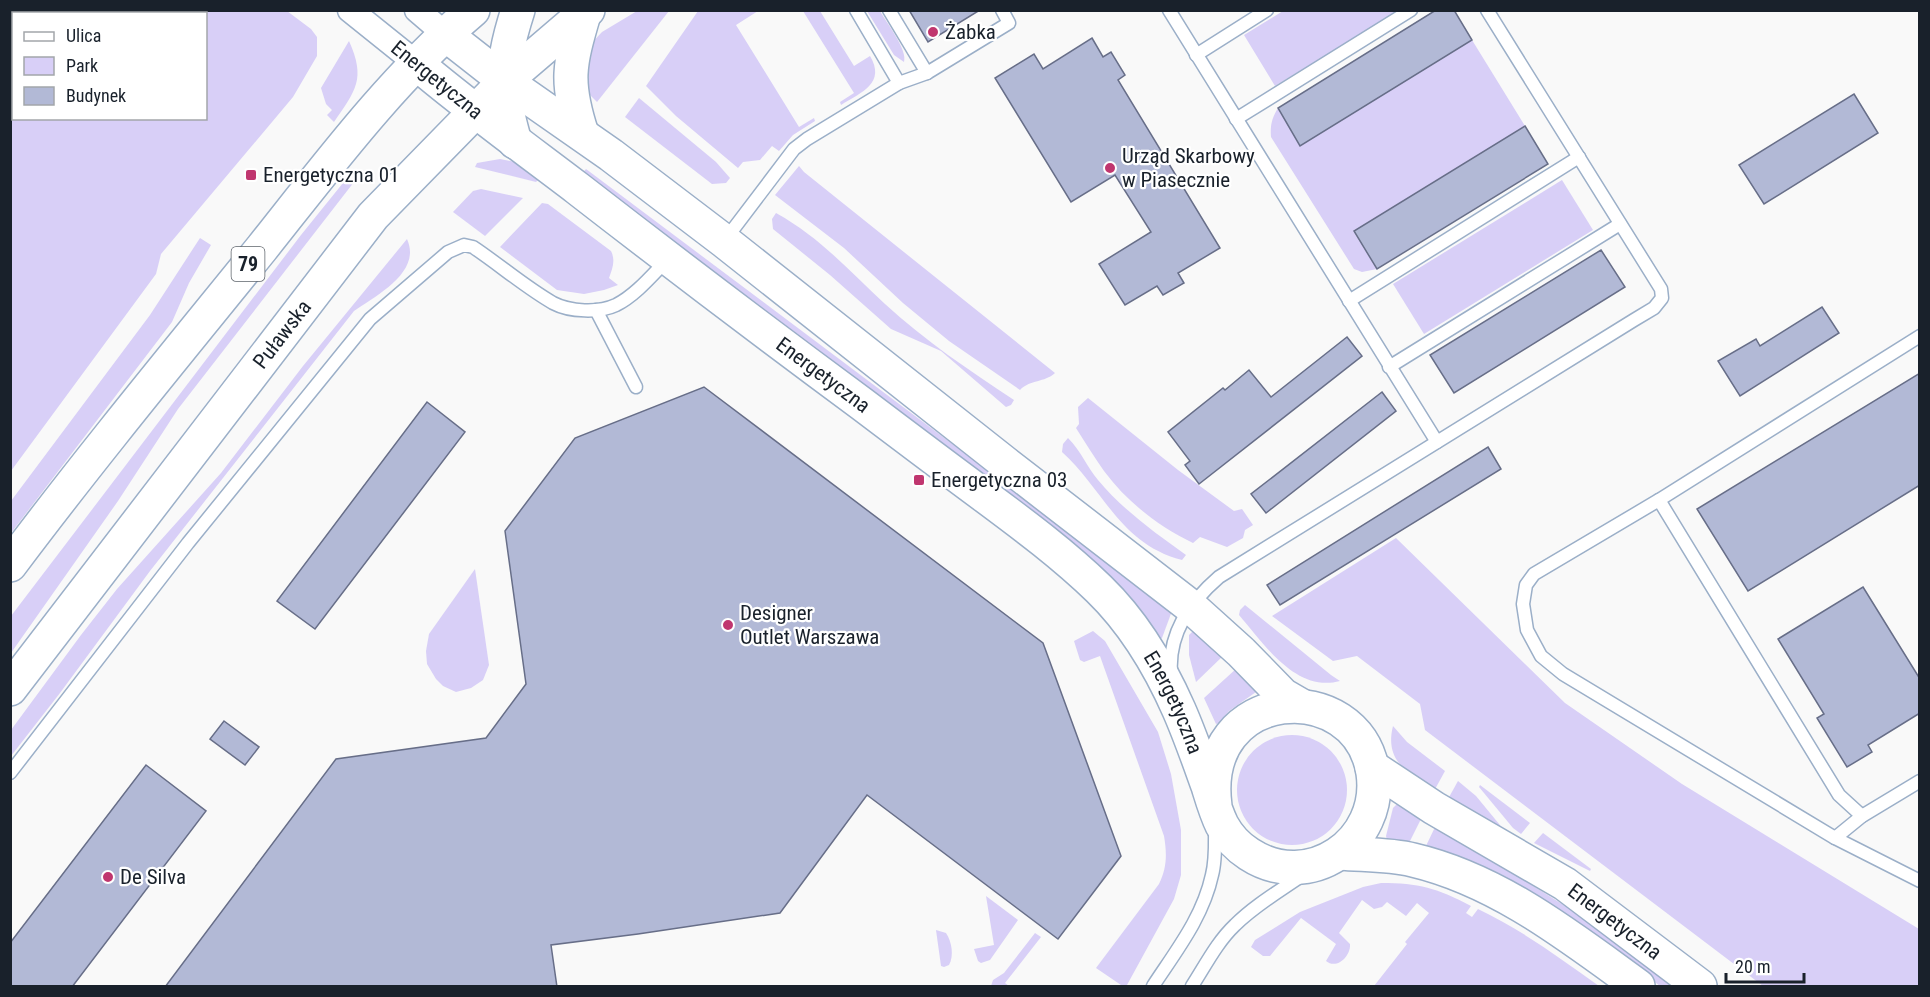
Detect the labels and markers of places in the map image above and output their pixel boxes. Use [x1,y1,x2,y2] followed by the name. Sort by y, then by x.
[945,20,996,44] place label: Żabka
[926,25,940,39] marker: Żabka
[1122,144,1255,192] place label: Urząd Skarbowy w Piasecznie
[1103,161,1117,175] marker: Urząd Skarbowy w Piasecznie
[263,163,399,187] place label: Energetyczna 01
[244,168,258,182] marker: Energetyczna 01
[931,468,1067,492] place label: Energetyczna 03
[912,473,926,487] marker: Energetyczna 03
[740,601,879,649] place label: Designer Outlet Warszawa
[721,618,735,632] marker: Designer Outlet Warszawa
[120,865,186,889] place label: De Silva
[101,870,115,884] marker: De Silva

